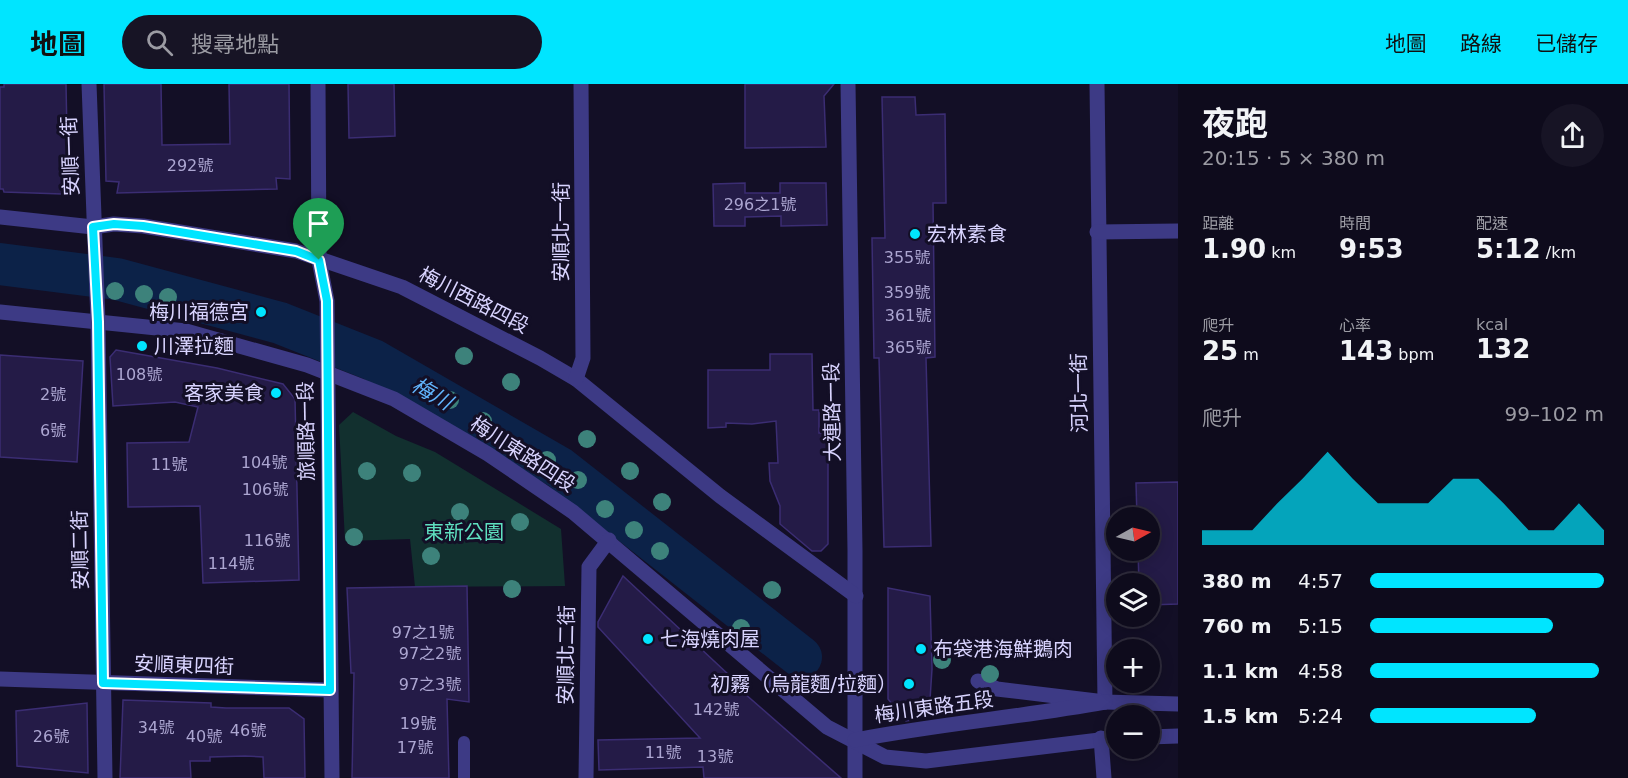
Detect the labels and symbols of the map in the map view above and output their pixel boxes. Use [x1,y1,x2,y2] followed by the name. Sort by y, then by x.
[57,116,83,196] street label: 安順一街
[167,156,213,175] house number: 292號
[549,182,573,282] street label: 安順北一街
[724,195,796,214] house number: 296之1號
[293,198,344,260] pin
[927,222,1007,246] place label: 宏林素食
[908,227,922,241] marker: 宏林素食
[884,248,930,267] house number: 355號
[415,262,533,338] street label: 梅川西路四段
[884,283,930,302] house number: 359號
[149,300,249,324] place label: 梅川福德宮
[254,305,268,319] marker: 梅川福德宮
[885,306,931,325] house number: 361號
[154,334,234,358] place label: 川澤拉麵
[885,338,931,357] house number: 365號
[135,339,149,353] marker: 川澤拉麵
[1066,353,1092,433] street label: 河北一街
[819,362,845,462] street label: 大連路一段
[116,365,162,384] house number: 108號
[408,373,458,416] water label: 梅川
[184,381,264,405] place label: 客家美食
[293,381,319,481] street label: 旅順路一段
[40,385,66,404] house number: 2號
[269,386,283,400] marker: 客家美食
[466,411,580,497] street label: 梅川東路四段
[40,421,66,440] house number: 6號
[241,453,287,472] house number: 104號
[151,455,187,474] house number: 11號
[242,480,288,499] house number: 106號
[1106,507,1160,561] north arrow
[67,510,93,590] street label: 安順二街
[424,520,504,544] park label: 東新公園
[244,531,290,550] house number: 116號
[208,554,254,573] house number: 114號
[553,605,579,705] street label: 安順北二街
[392,623,454,642] house number: 97之1號
[660,627,760,651] place label: 七海燒肉屋
[641,632,655,646] marker: 七海燒肉屋
[933,637,1073,661] place label: 布袋港海鮮鵝肉
[914,642,928,656] marker: 布袋港海鮮鵝肉
[399,644,461,663] house number: 97之2號
[134,651,234,679] street label: 安順東四街
[710,672,897,696] place label: 初霧（烏龍麵/拉麵）
[399,675,461,694] house number: 97之3號
[902,677,916,691] marker: 初霧（烏龍麵/拉麵）
[873,687,995,727] street label: 梅川東路五段
[693,700,739,719] house number: 142號
[400,714,436,733] house number: 19號
[138,718,174,737] house number: 34號
[230,721,266,740] house number: 46號
[33,727,69,746] house number: 26號
[186,727,222,746] house number: 40號
[397,738,433,757] house number: 17號
[645,743,681,762] house number: 11號
[697,747,733,766] house number: 13號

